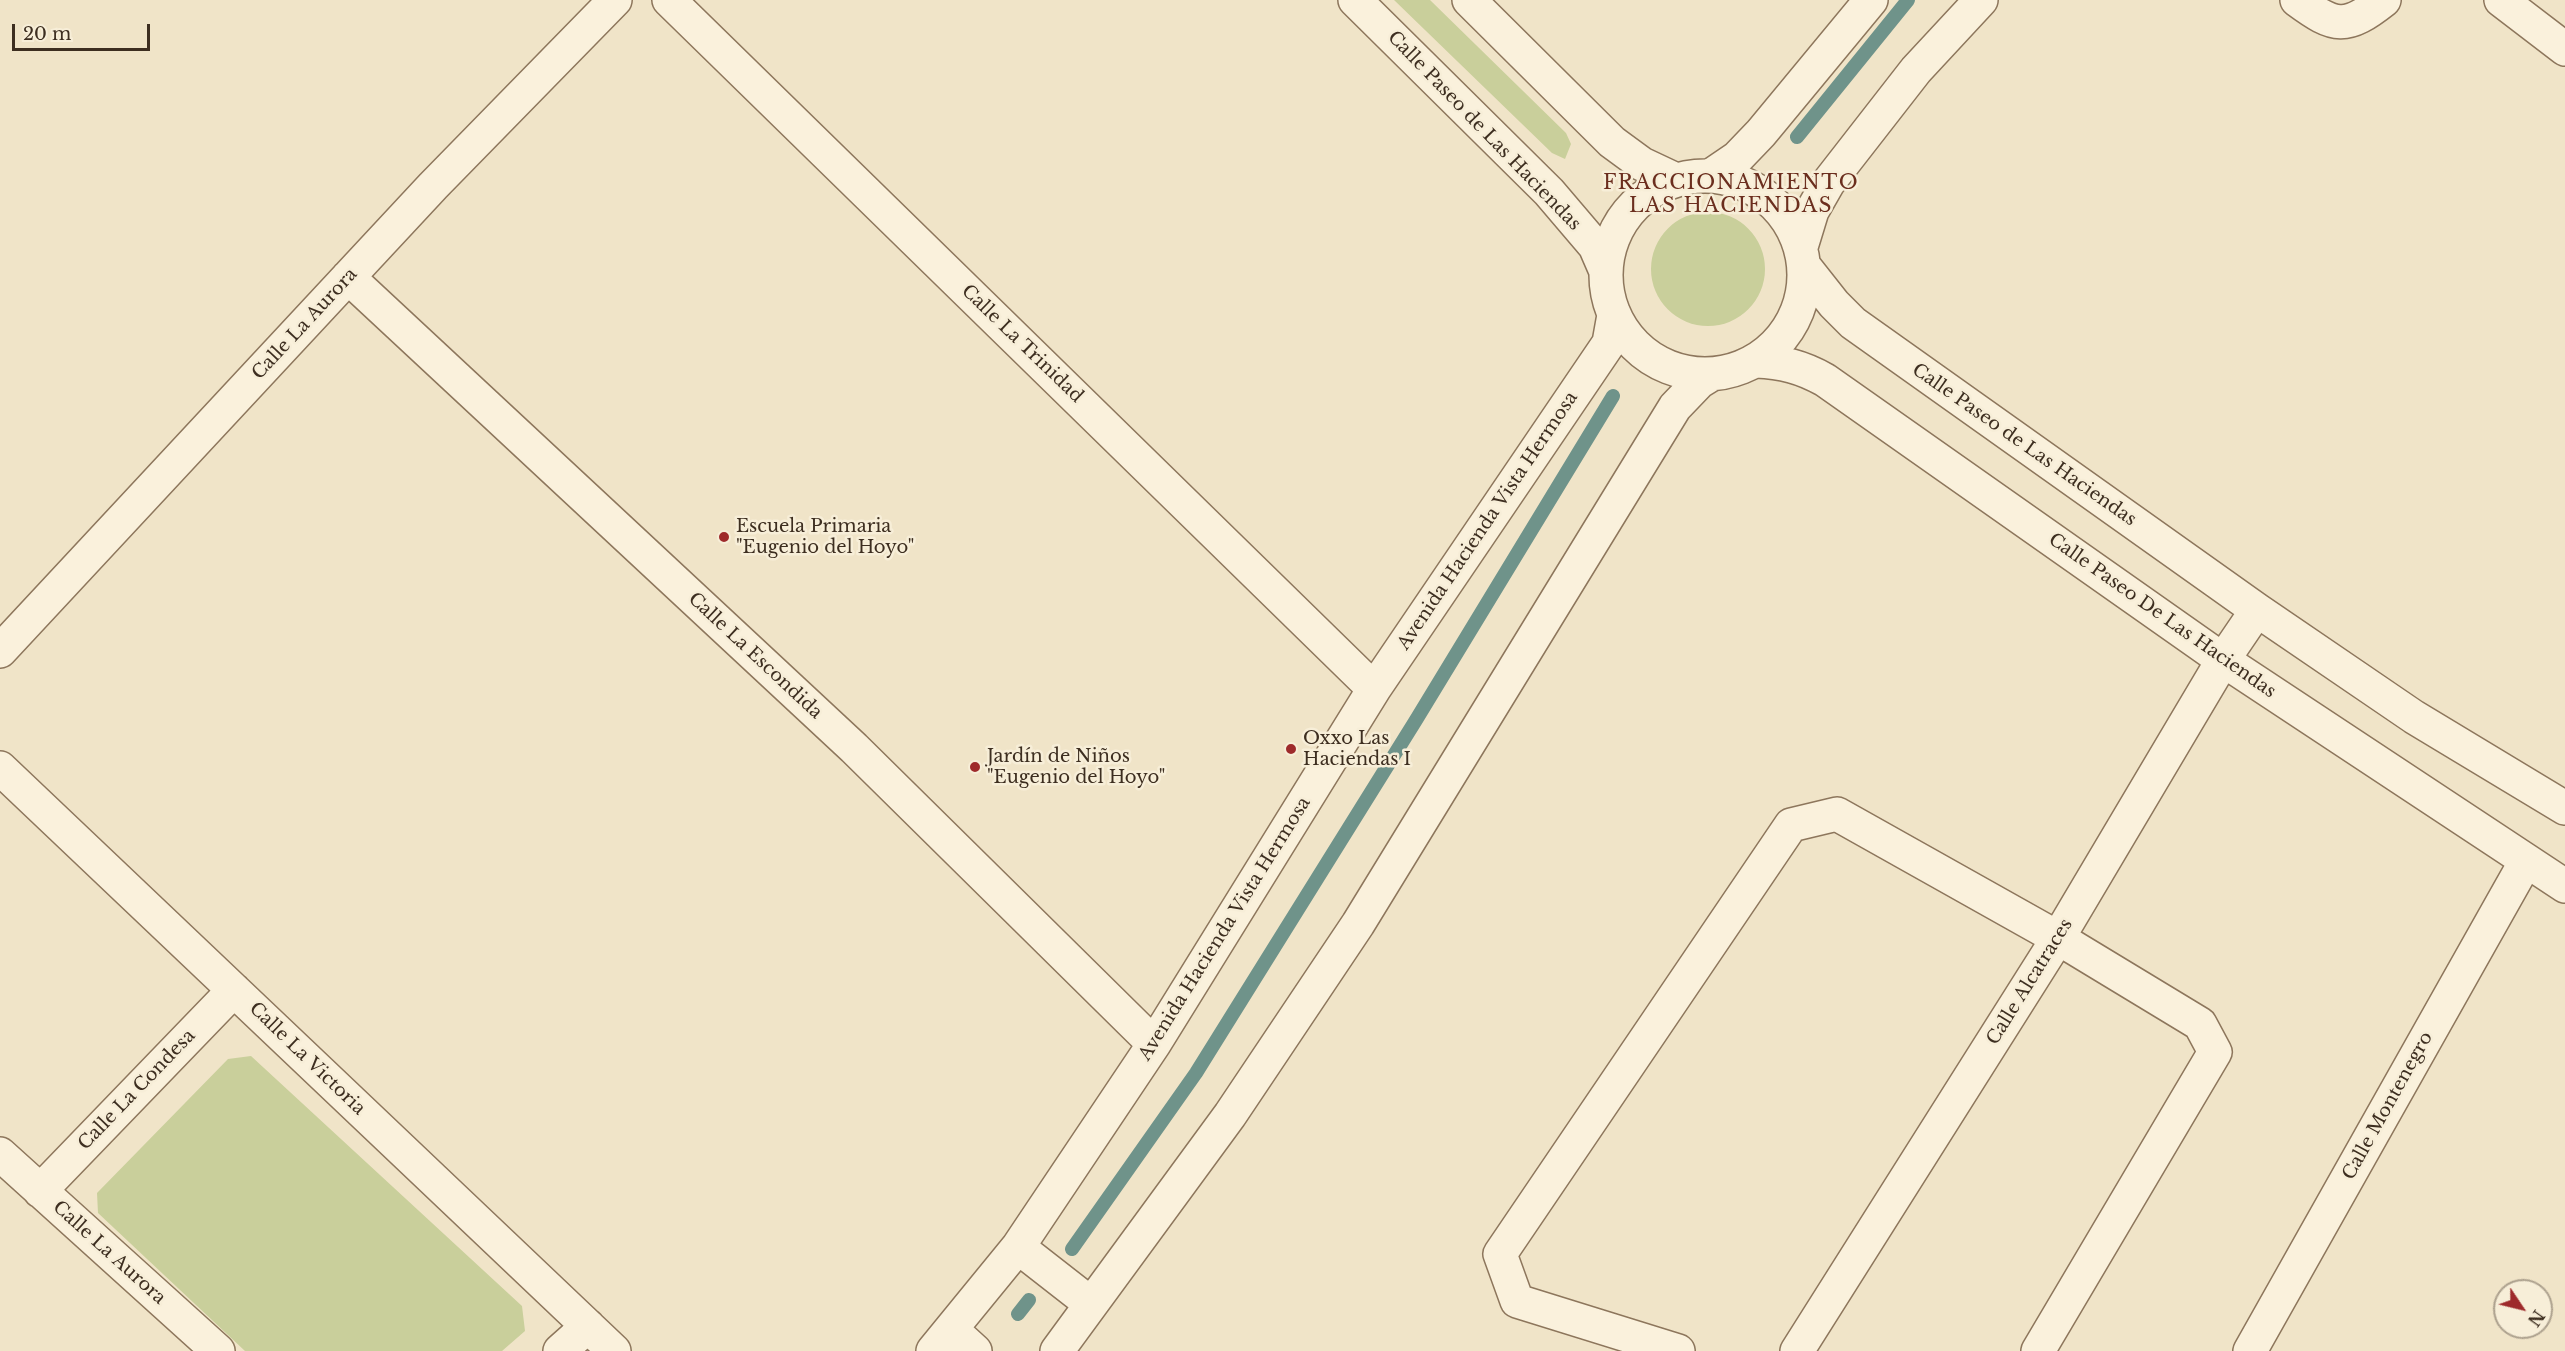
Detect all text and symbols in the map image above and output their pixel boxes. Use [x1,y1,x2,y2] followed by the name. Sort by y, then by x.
[15,12,153,50] scale bar
[23,23,71,45] text: 20 m
[1383,27,1585,235] street label: Calle Paseo de Las Haciendas
[1603,171,1859,218] district label: FRACCIONAMIENTO LAS HACIENDAS
[248,264,362,384] street label: Calle La Aurora
[957,280,1087,408] street label: Calle La Trinidad
[1908,359,2140,531] street label: Calle Paseo de Las Haciendas
[1393,388,1583,654] street label: Avenida Hacienda Vista Hermosa
[736,516,914,558] place label: Escuela Primaria "Eugenio del Hoyo"
[2044,529,2280,703] street label: Calle Paseo De Las Haciendas
[717,530,731,544] marker: Escuela Primaria "Eugenio del Hoyo"
[684,588,826,724] street label: Calle La Escondida
[1303,728,1411,771] place label: Oxxo Las Haciendas I
[1284,742,1298,756] marker: Oxxo Las Haciendas I
[987,746,1165,789] place label: Jardín de Niños "Eugenio del Hoyo"
[968,760,982,774] marker: Jardín de Niños "Eugenio del Hoyo"
[1135,793,1315,1065] street label: Avenida Hacienda Vista Hermosa
[1983,915,2077,1049] street label: Calle Alcatraces
[245,998,369,1120] street label: Calle La Victoria
[74,1025,200,1155] street label: Calle La Condesa
[2338,1028,2438,1184] street label: Calle Montenegro
[48,1197,170,1309] street label: Calle La Aurora
[2493,1279,2553,1339] north arrow
[2524,1306,2549,1330] text: N

